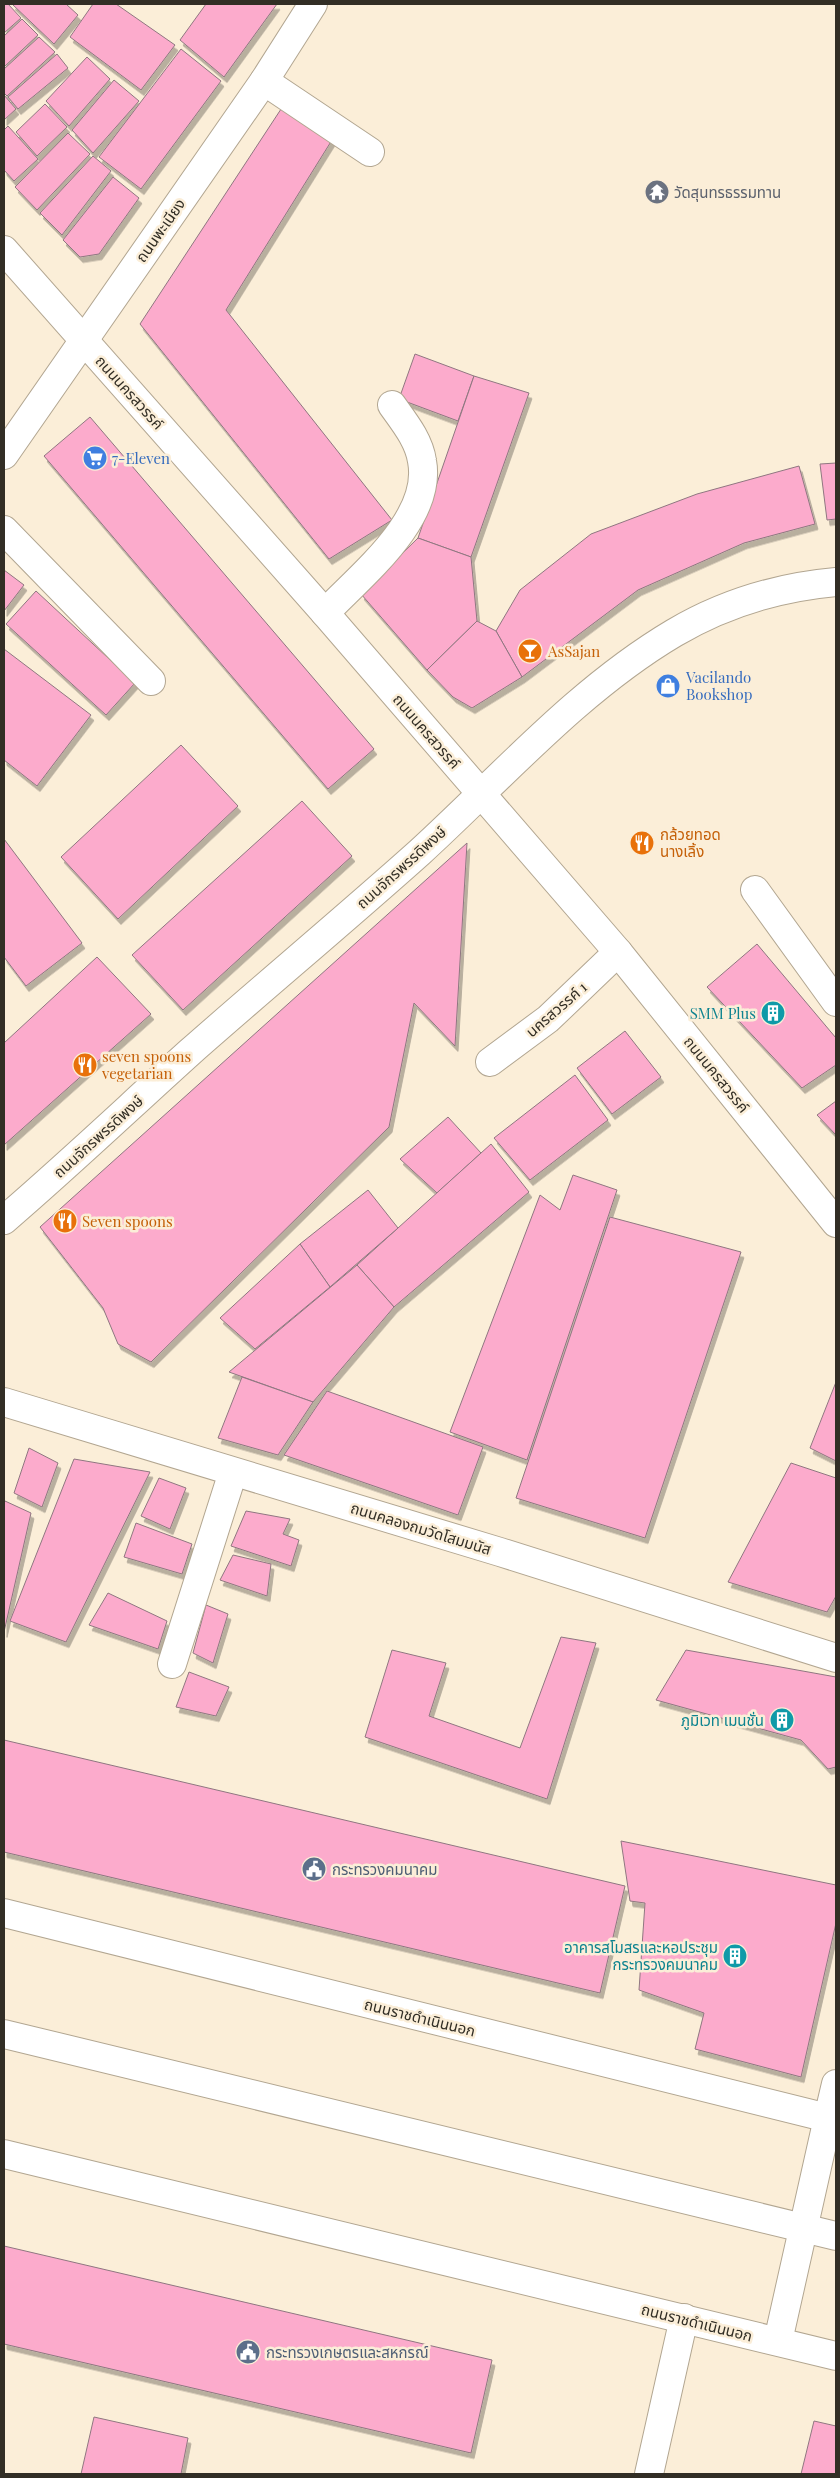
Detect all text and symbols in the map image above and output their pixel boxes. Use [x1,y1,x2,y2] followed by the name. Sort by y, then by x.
[644,179,670,205] temple icon: วัดสุนทรธรรมทาน
[674,182,781,202] place label: วัดสุนทรธรรมทาน
[131,194,189,266] street label: ถนนพะเนียง
[91,351,169,433] street label: ถนนนครสวรรค์
[82,445,108,471] supermarket icon: 7-Eleven
[112,448,170,468] place label: 7-Eleven
[517,638,543,664] bar icon: AsSajan
[547,641,600,661] place label: AsSajan
[685,667,753,704] place label: Vacilando Bookshop
[655,673,681,699] shop icon: Vacilando Bookshop
[389,689,465,773] street label: ถนนนครสวรรค์
[352,821,450,913] street label: ถนนจักรพรรดิพงษ์
[660,824,721,861] place label: กล้วยทอด นางเลิ้ง
[629,830,655,856] restaurant icon: กล้วยทอด นางเลิ้ง
[521,977,591,1041] street label: นครสวรรค์ 1
[760,1000,786,1026] building icon: SMM Plus
[690,1003,756,1023] place label: SMM Plus
[680,1032,754,1116] street label: ถนนนครสวรรค์
[101,1046,191,1083] place label: seven spoons vegetarian
[72,1052,98,1078] restaurant icon: seven spoons vegetarian
[49,1090,147,1182] street label: ถนนจักรพรรดิพงษ์
[52,1208,78,1234] restaurant icon: Seven spoons
[82,1211,173,1231] place label: Seven spoons
[348,1497,494,1559] street label: ถนนคลองถมวัดโสมมนัส
[769,1707,795,1733] building icon: ภูมิเวท เมนชั่น
[681,1710,764,1730] place label: ภูมิเวท เมนชั่น
[301,1856,327,1882] public building icon: กระทรวงคมนาคม
[332,1859,437,1879] place label: กระทรวงคมนาคม
[564,1937,718,1974] place label: อาคารสโมสรและหอประชุม กระทรวงคมนาคม
[722,1943,748,1969] building icon: อาคารสโมสรและหอประชุม กระทรวงคมนาคม
[362,1994,478,2040] street label: ถนนราชดำเนินนอก
[639,2299,755,2345] street label: ถนนราชดำเนินนอก
[235,2339,261,2365] public building icon: กระทรวงเกษตรและสหกรณ์
[266,2342,429,2362] place label: กระทรวงเกษตรและสหกรณ์

